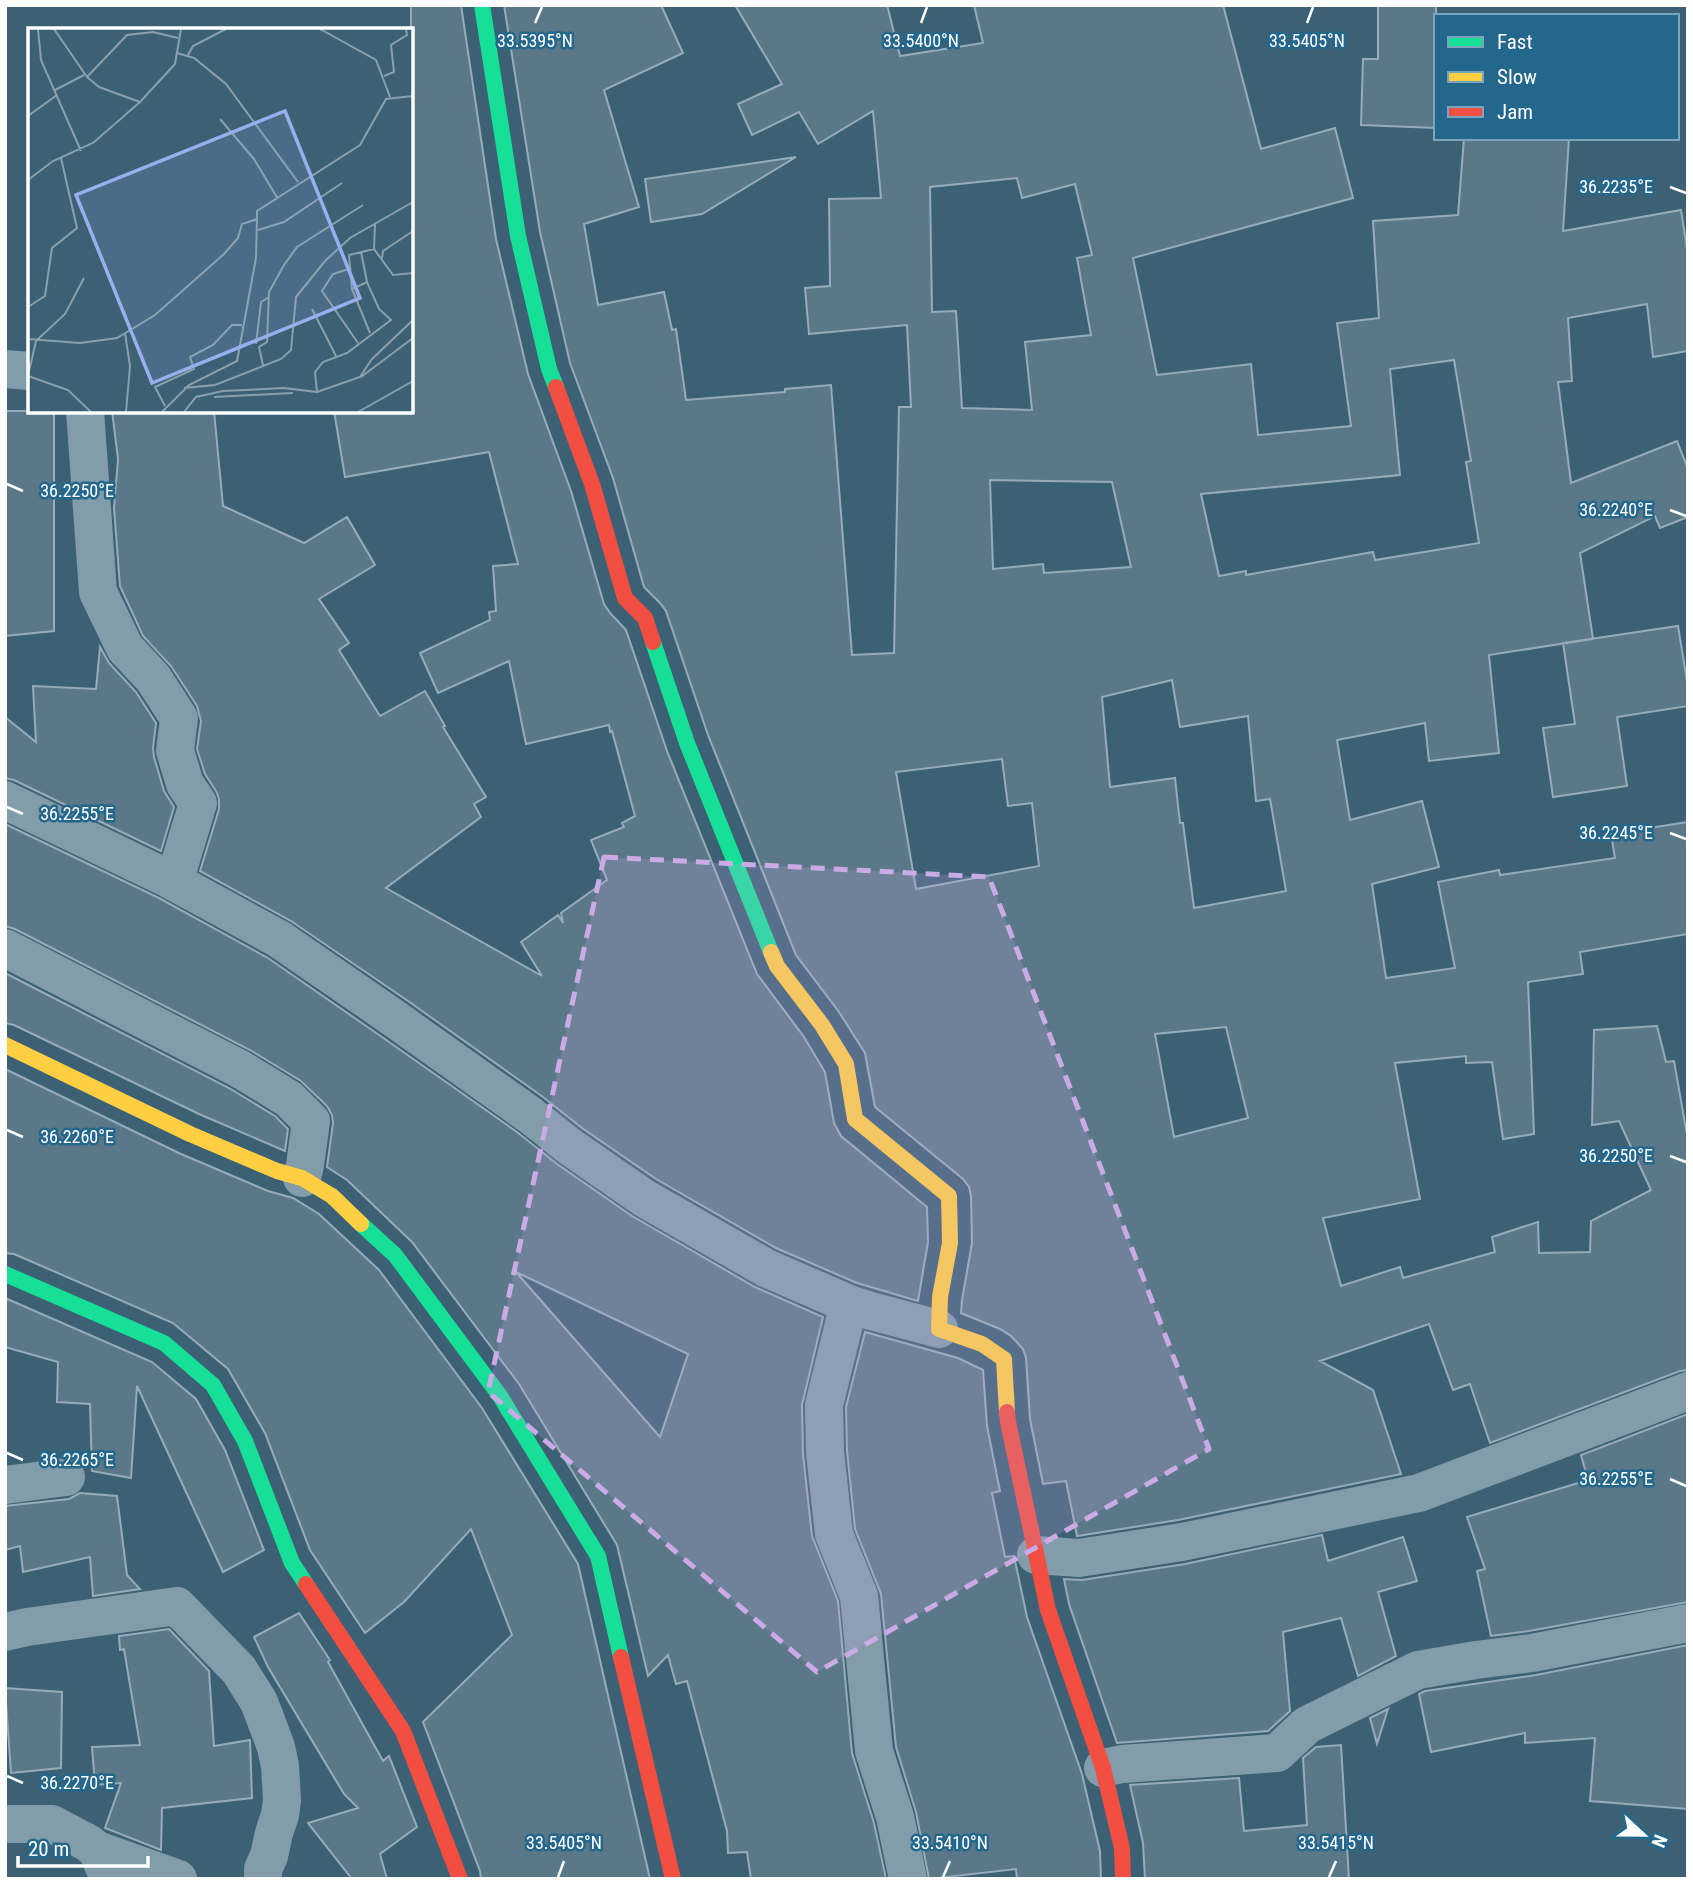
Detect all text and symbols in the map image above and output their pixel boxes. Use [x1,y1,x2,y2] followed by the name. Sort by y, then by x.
[1434,14,1679,140] legend
[28,28,413,413] inset map
[497,30,573,51] text: 33.5395°N
[883,30,959,51] text: 33.5400°N
[1269,30,1345,51] text: 33.5405°N
[1497,30,1533,54] text: Fast
[1497,65,1537,89] text: Slow
[1497,100,1533,124] text: Jam
[1579,176,1653,197] text: 36.2235°E
[40,480,114,501] text: 36.2250°E
[1579,499,1653,520] text: 36.2240°E
[40,803,114,824] text: 36.2255°E
[1579,822,1653,843] text: 36.2245°E
[40,1126,114,1147] text: 36.2260°E
[1579,1145,1653,1166] text: 36.2250°E
[40,1449,114,1470] text: 36.2265°E
[1579,1468,1653,1489] text: 36.2255°E
[40,1772,114,1793] text: 36.2270°E
[1609,1800,1679,1870] north arrow
[18,1825,147,1869] scale bar
[1646,1831,1672,1851] text: N
[526,1832,602,1853] text: 33.5405°N
[912,1832,988,1853] text: 33.5410°N
[1298,1832,1374,1853] text: 33.5415°N
[28,1837,69,1861] text: 20 m

